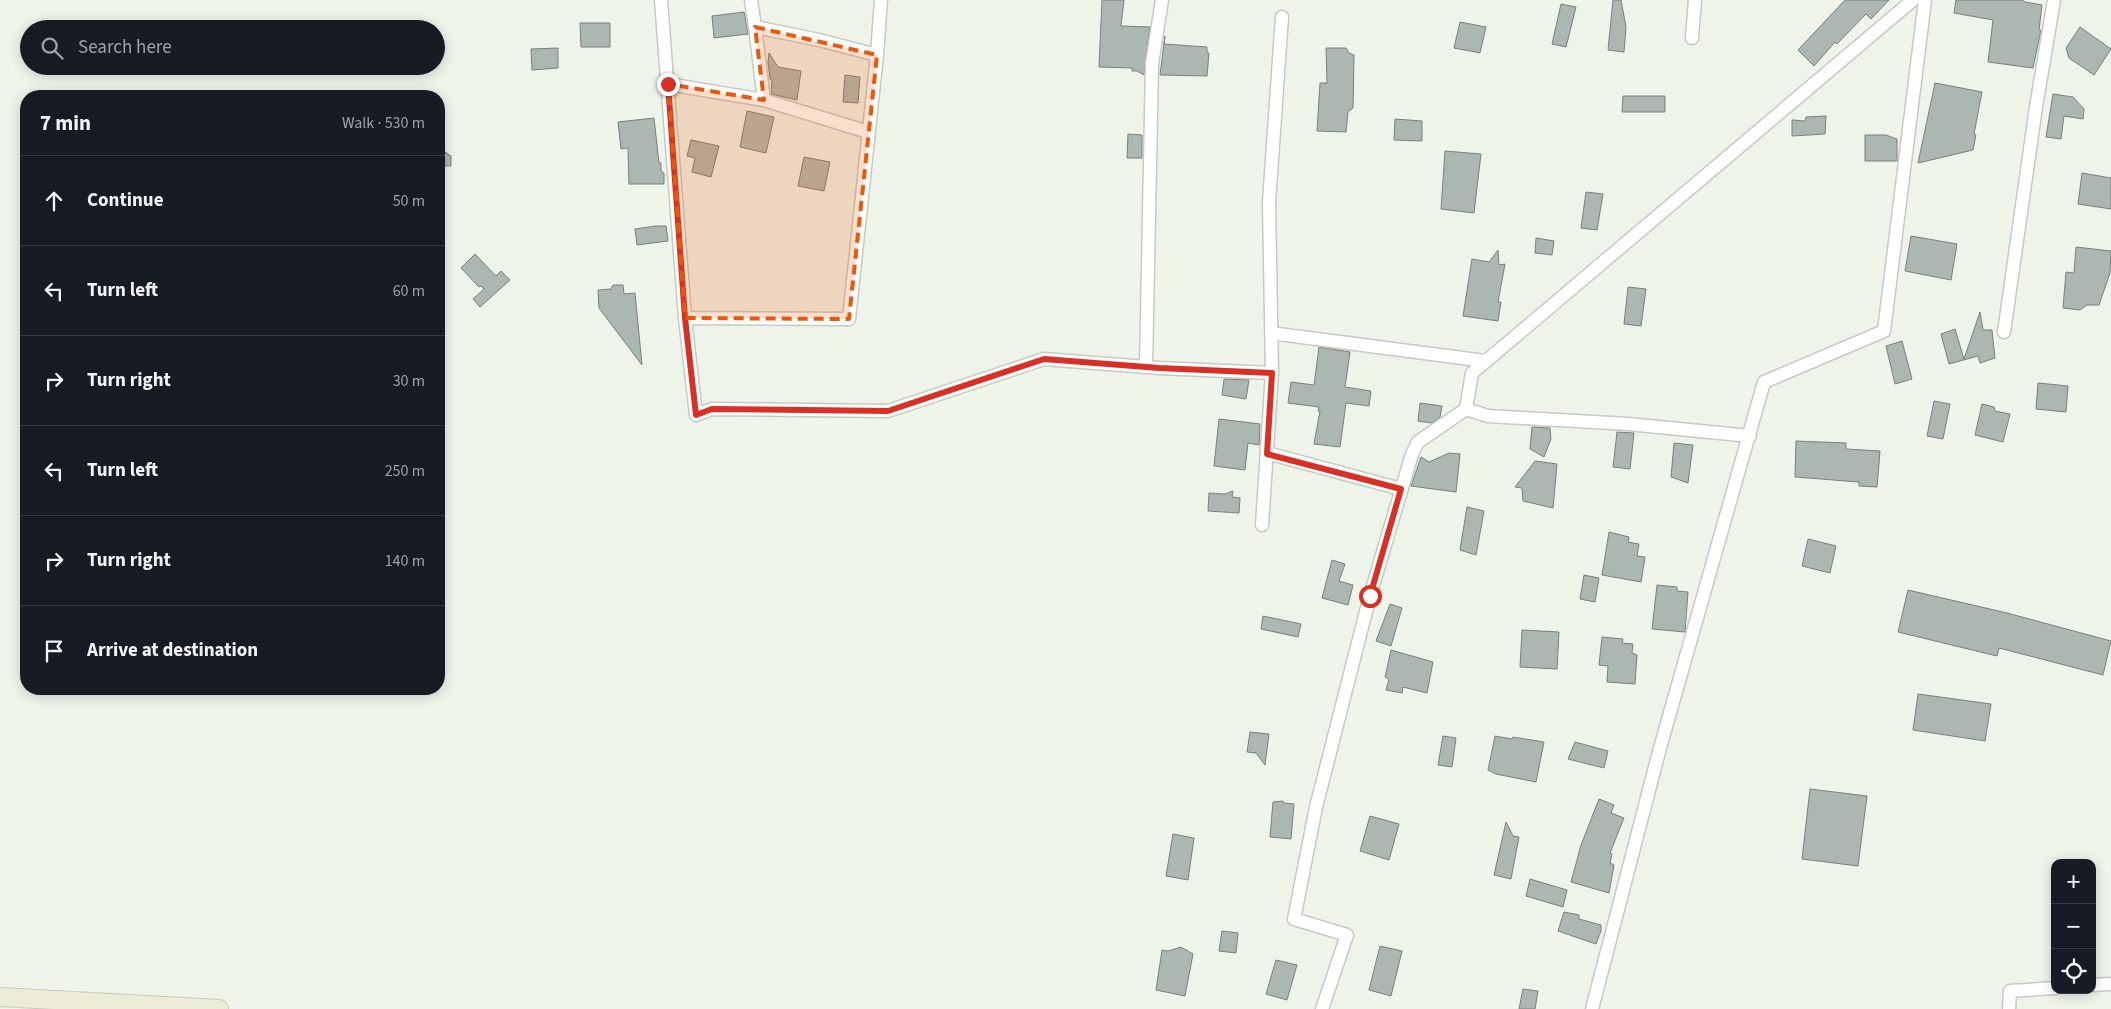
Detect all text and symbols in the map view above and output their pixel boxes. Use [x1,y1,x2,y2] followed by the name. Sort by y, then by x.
[20,20,445,75] search box
[38,34,66,62] icon: search
[78,34,172,61] text: Search here
[657,73,680,96] route end
[40,108,91,138] text: 7 min
[342,112,425,134] text: Walk · 530 m
[40,187,68,215] icon: ahead
[87,187,164,214] text: Continue
[393,190,425,212] text: 50 m
[40,277,68,305] icon: left
[87,277,158,304] text: Turn left
[393,280,425,302] text: 60 m
[40,367,68,395] icon: right
[87,367,171,394] text: Turn right
[393,370,425,392] text: 30 m
[40,457,68,485] icon: left
[87,457,158,484] text: Turn left
[385,460,425,482] text: 250 m
[40,547,68,575] icon: right
[87,547,171,574] text: Turn right
[385,550,425,572] text: 140 m
[1359,585,1382,608] route start
[40,637,68,665] icon: arrive
[87,637,258,664] text: Arrive at destination
[2051,859,2096,994] map controls
[2051,859,2096,904] button: +
[2051,904,2096,949] button: −
[2051,949,2096,994] button: locate

